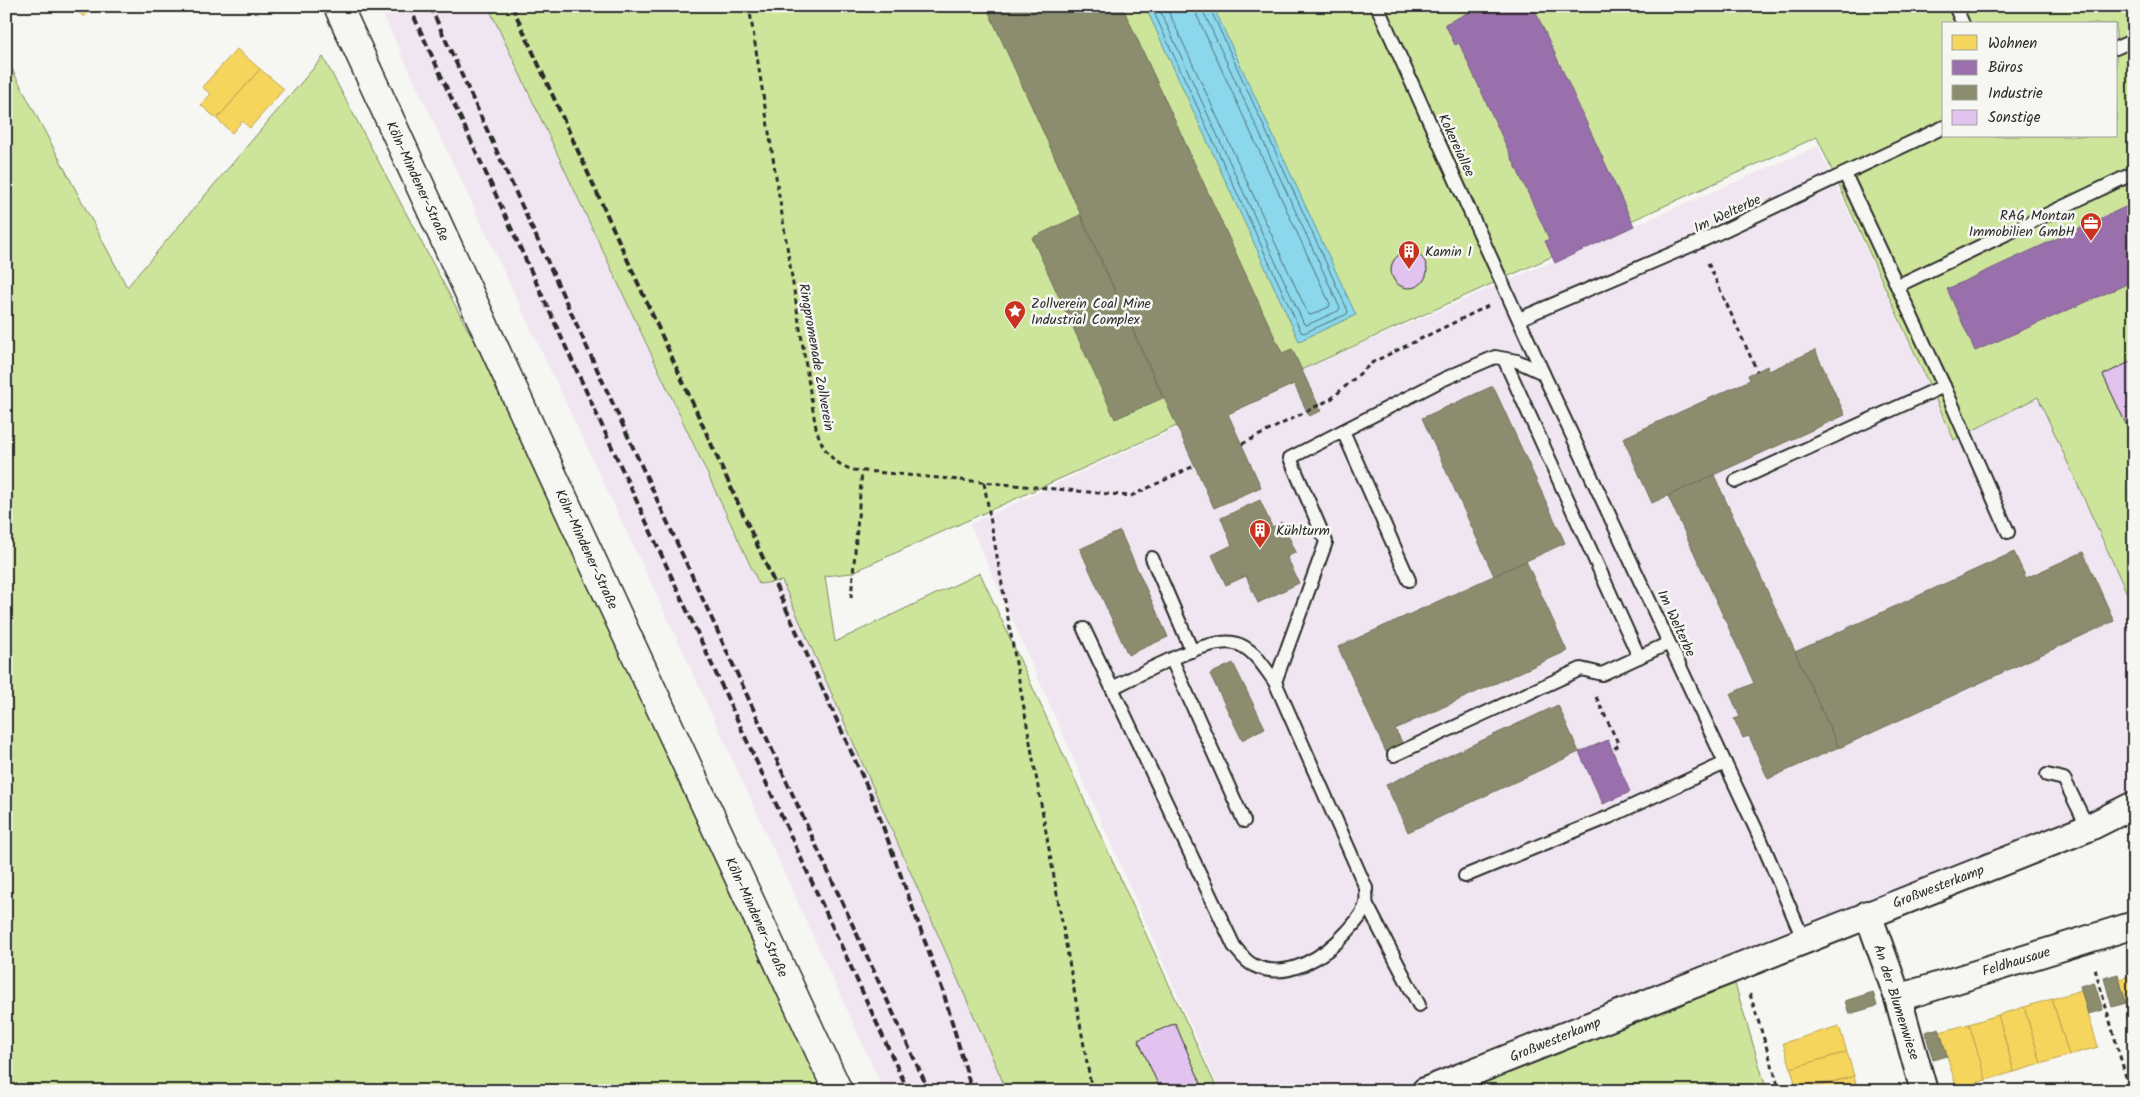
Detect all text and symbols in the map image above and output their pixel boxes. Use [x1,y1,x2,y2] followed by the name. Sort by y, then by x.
[1942,22,2118,138] legend
[1988,32,2037,56] text: Wohnen
[1988,56,2024,80] text: Büros
[1988,82,2043,106] text: Industrie
[1988,106,2041,130] text: Sonstige
[1432,110,1481,181] street label: Kokereiallee
[380,118,455,246] street label: Köln-Mindener-Straße
[1690,188,1765,239] street label: Im Welterbe
[1969,205,2075,243] place label: RAG Montan Immobilien GmbH
[2079,211,2103,242] office icon: RAG Montan Immobilien GmbH
[1397,239,1421,270] building icon: Kamin 1
[1425,241,1472,263] place label: Kamin 1
[792,282,840,433] street label: Ringpromenade Zollverein
[1031,293,1152,331] place label: Zollverein Coal Mine Industrial Complex
[1003,299,1027,330] place icon: Zollverein Coal Mine Industrial Complex
[549,486,624,614] street label: Köln-Mindener-Straße
[1248,518,1272,549] building icon: Kühlturm
[1276,520,1330,542] place label: Kühlturm
[1651,586,1702,661] street label: Im Welterbe
[719,854,794,982] street label: Köln-Mindener-Straße
[1889,859,1988,915] street label: Großwesterkamp
[1979,941,2054,983] street label: Feldhausaue
[1867,942,1925,1064] street label: An der Blumenwiese
[1506,1011,1605,1068] street label: Großwesterkamp

